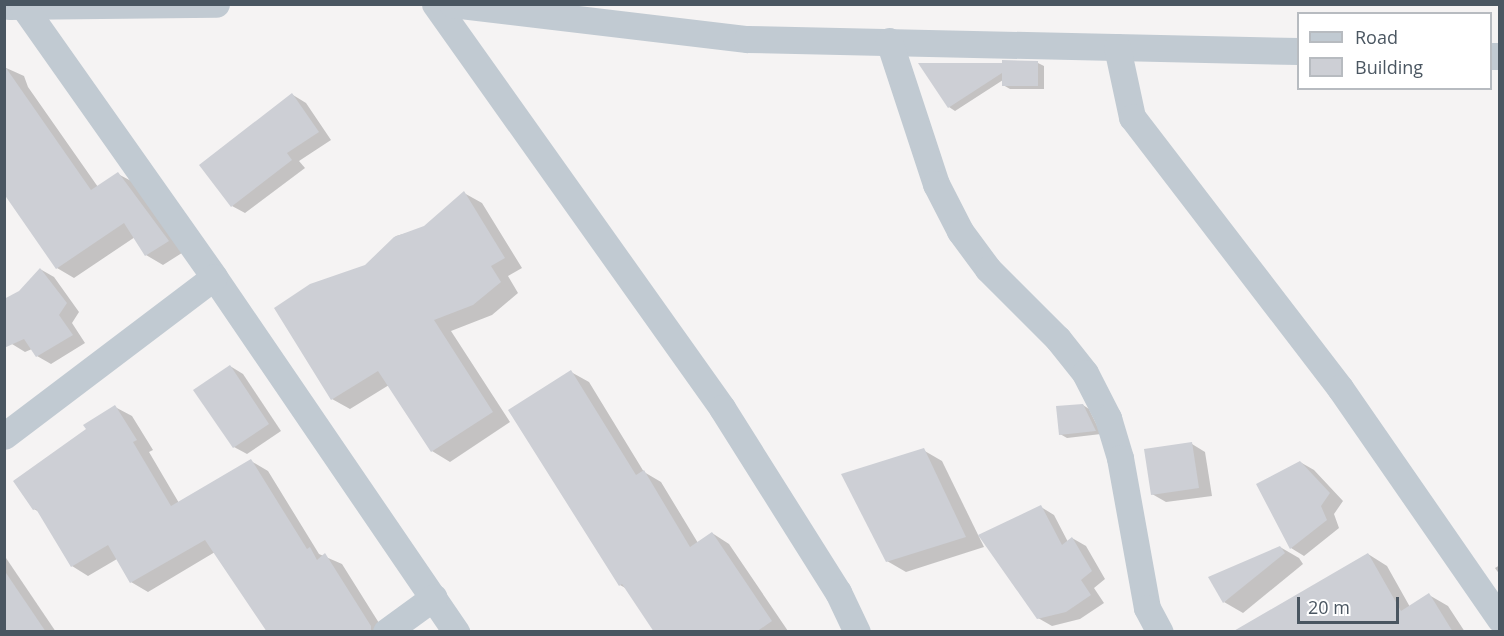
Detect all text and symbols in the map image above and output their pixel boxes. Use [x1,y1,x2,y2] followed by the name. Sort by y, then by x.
[1297,12,1492,90] legend
[1355,25,1398,49] text: Road
[1355,55,1423,79] text: Building
[1300,585,1402,623] scale bar
[1308,595,1350,619] text: 20 m

